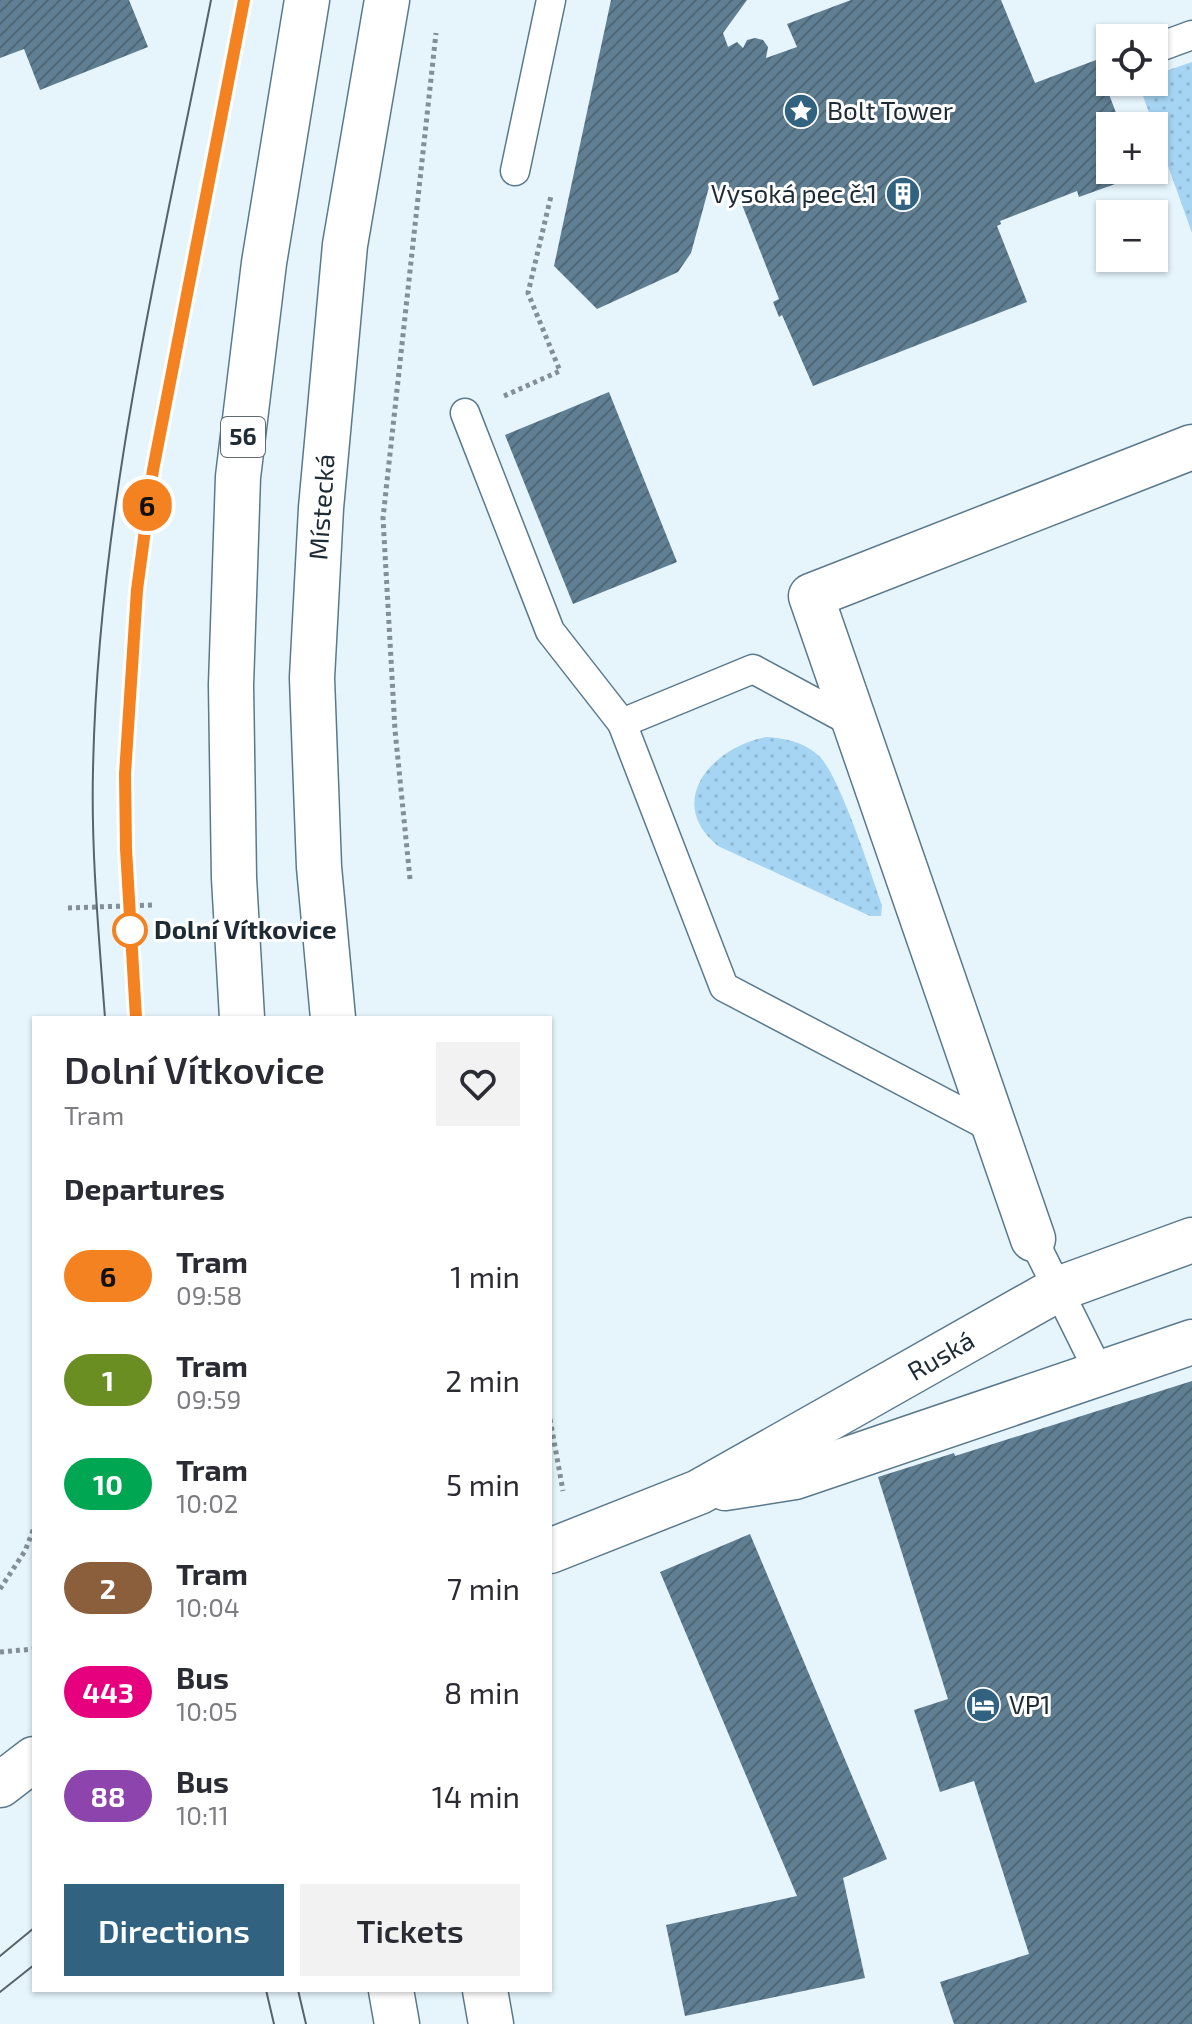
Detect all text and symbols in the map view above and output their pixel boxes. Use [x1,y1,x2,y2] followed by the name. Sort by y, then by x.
[1096,24,1168,272] map controls
[1096,24,1168,96] button: locate
[782,92,820,130] place icon: Bolt Tower
[827,94,953,125] place label: Bolt Tower
[1096,112,1168,184] button: +
[884,175,922,213] building icon: Vysoká pec č.1
[711,177,877,208] place label: Vysoká pec č.1
[1096,200,1168,272] button: −
[221,417,265,457] road number: 56
[301,453,340,561] street label: Místecká
[121,479,173,531] line badge: 6
[139,488,155,522] text: 6
[113,913,147,947] marker: Dolní Vítkovice
[154,913,337,944] place label: Dolní Vítkovice
[436,1042,520,1126] button: heart
[64,1046,325,1092] text: Dolní Vítkovice
[64,1099,124,1130] text: Tram
[64,1170,225,1206] text: Departures
[176,1243,248,1279] text: Tram
[450,1258,520,1294] text: 1 min
[100,1259,116,1293] text: 6
[176,1279,242,1310] text: 09:58
[901,1323,979,1386] street label: Ruská
[176,1347,248,1383] text: Tram
[445,1362,520,1398] text: 2 min
[102,1363,114,1397] text: 1
[176,1383,242,1414] text: 09:59
[176,1451,248,1487] text: Tram
[446,1466,520,1502] text: 5 min
[93,1467,123,1501] text: 10
[176,1487,238,1518] text: 10:02
[176,1555,248,1591] text: Tram
[447,1570,520,1606] text: 7 min
[100,1571,116,1605] text: 2
[176,1591,240,1622] text: 10:04
[176,1659,229,1695] text: Bus
[444,1674,520,1710] text: 8 min
[82,1675,134,1709] text: 443
[964,1686,1002,1724] hotel icon: VP1
[1009,1688,1051,1719] place label: VP1
[176,1695,238,1726] text: 10:05
[176,1763,229,1799] text: Bus
[432,1778,520,1814] text: 14 min
[91,1779,125,1813] text: 88
[176,1799,229,1830] text: 10:11
[64,1884,284,1976] button: Directions
[300,1884,520,1976] button: Tickets

